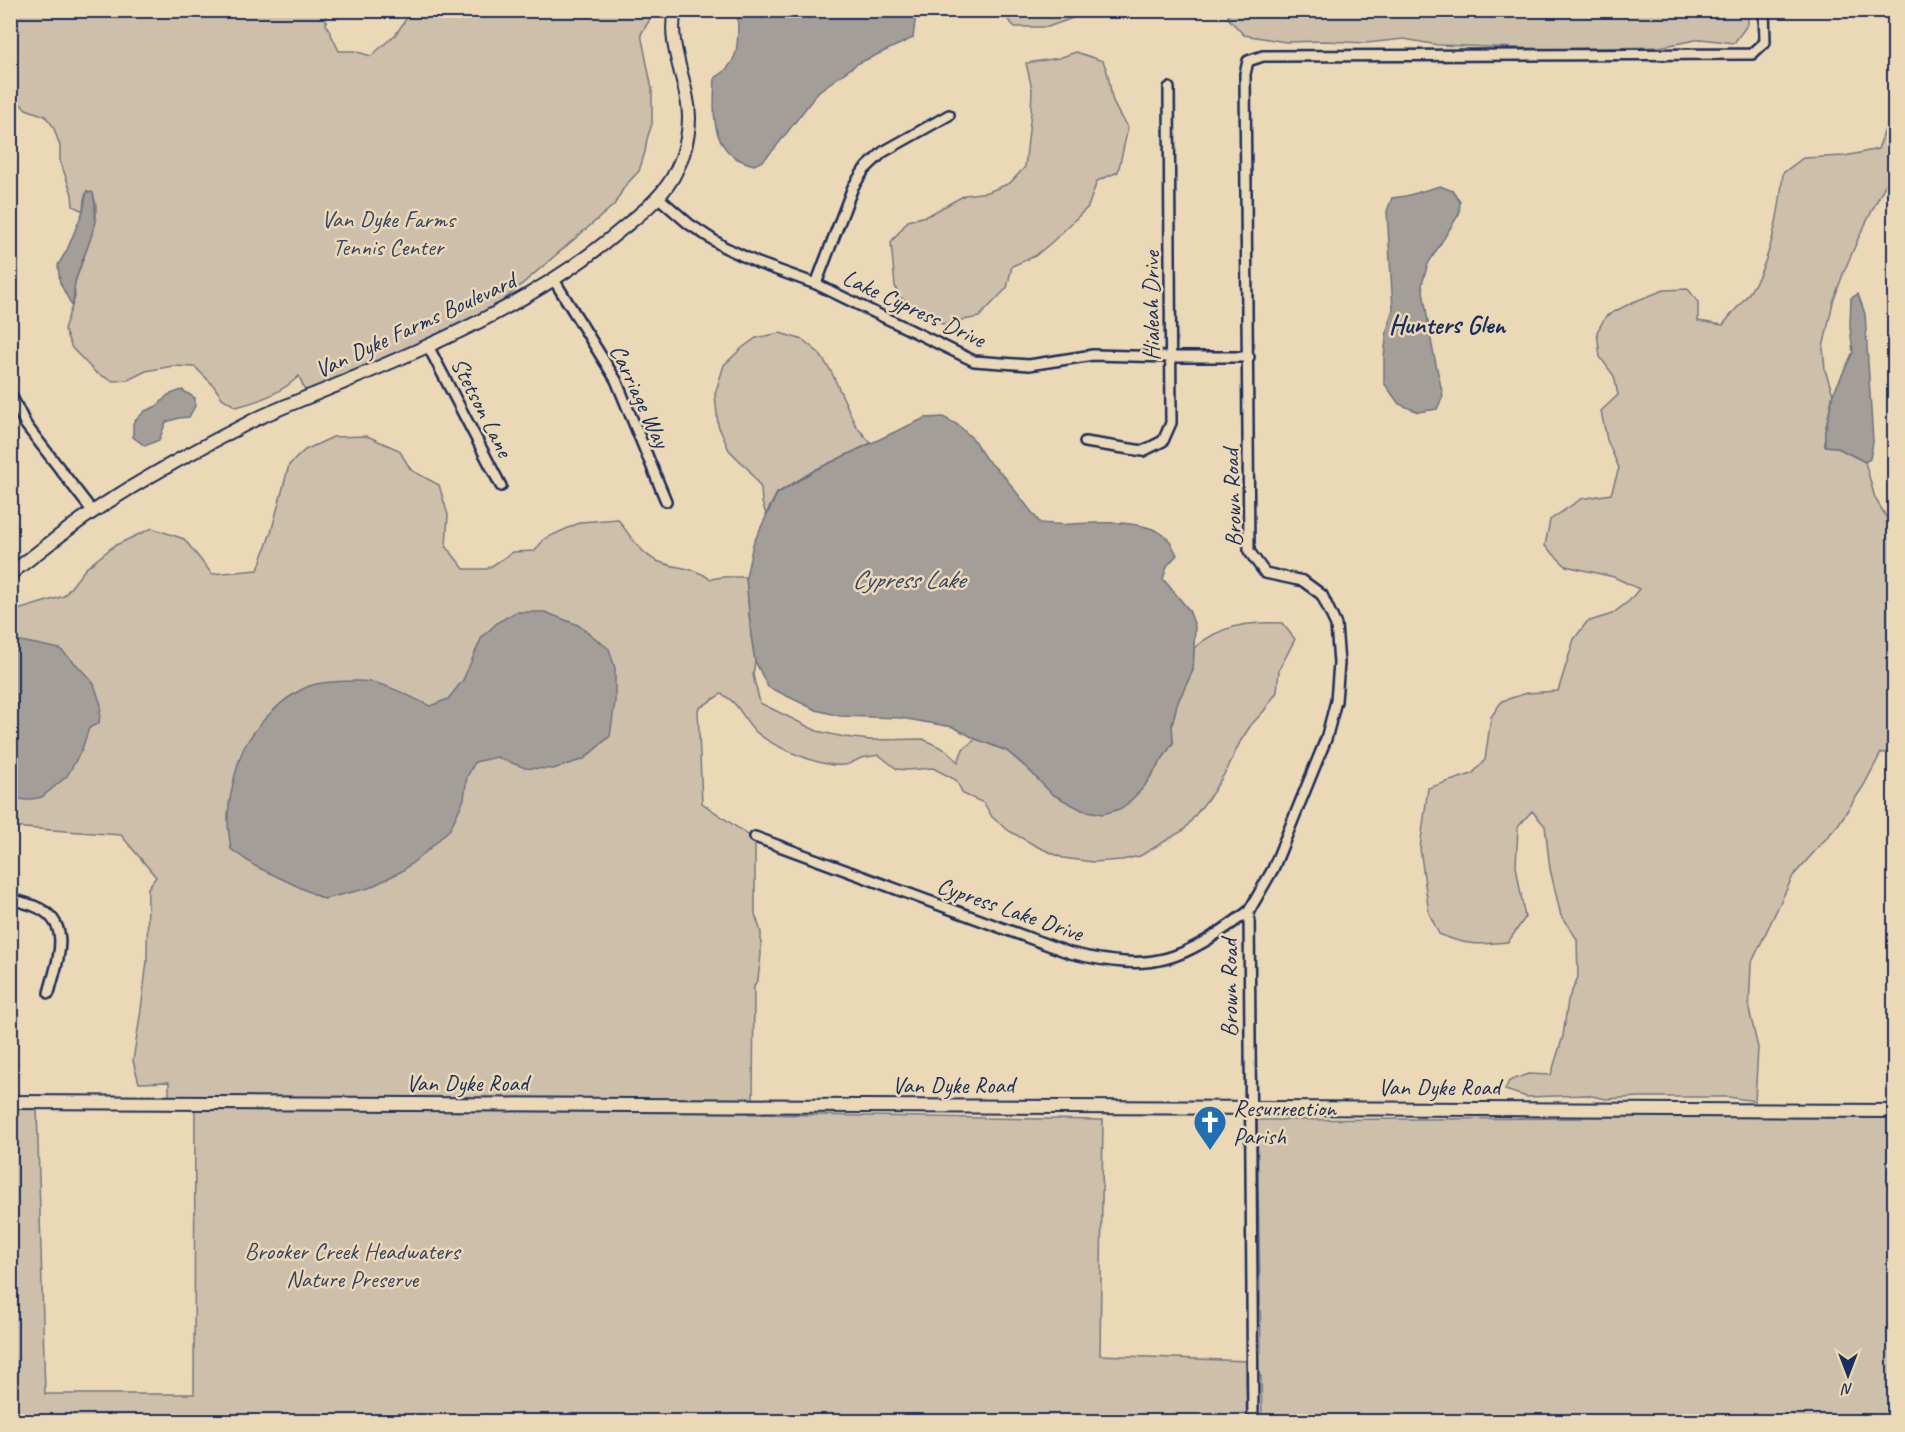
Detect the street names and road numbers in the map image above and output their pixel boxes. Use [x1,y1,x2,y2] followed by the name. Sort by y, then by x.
[1136,249,1166,361] street label: Hialeah Drive
[838,262,992,355] street label: Lake Cypress Drive
[310,264,523,385] street label: Van Dyke Farms Boulevard
[603,340,678,454] street label: Carriage Way
[444,352,521,464] street label: Stetson Lane
[1215,445,1249,548] street label: Brown Road
[933,870,1089,949] street label: Cypress Lake Drive
[1214,935,1244,1037] street label: Brown Road
[406,1068,532,1098] street label: Van Dyke Road
[892,1070,1018,1100] street label: Van Dyke Road
[1378,1072,1504,1102] street label: Van Dyke Road

